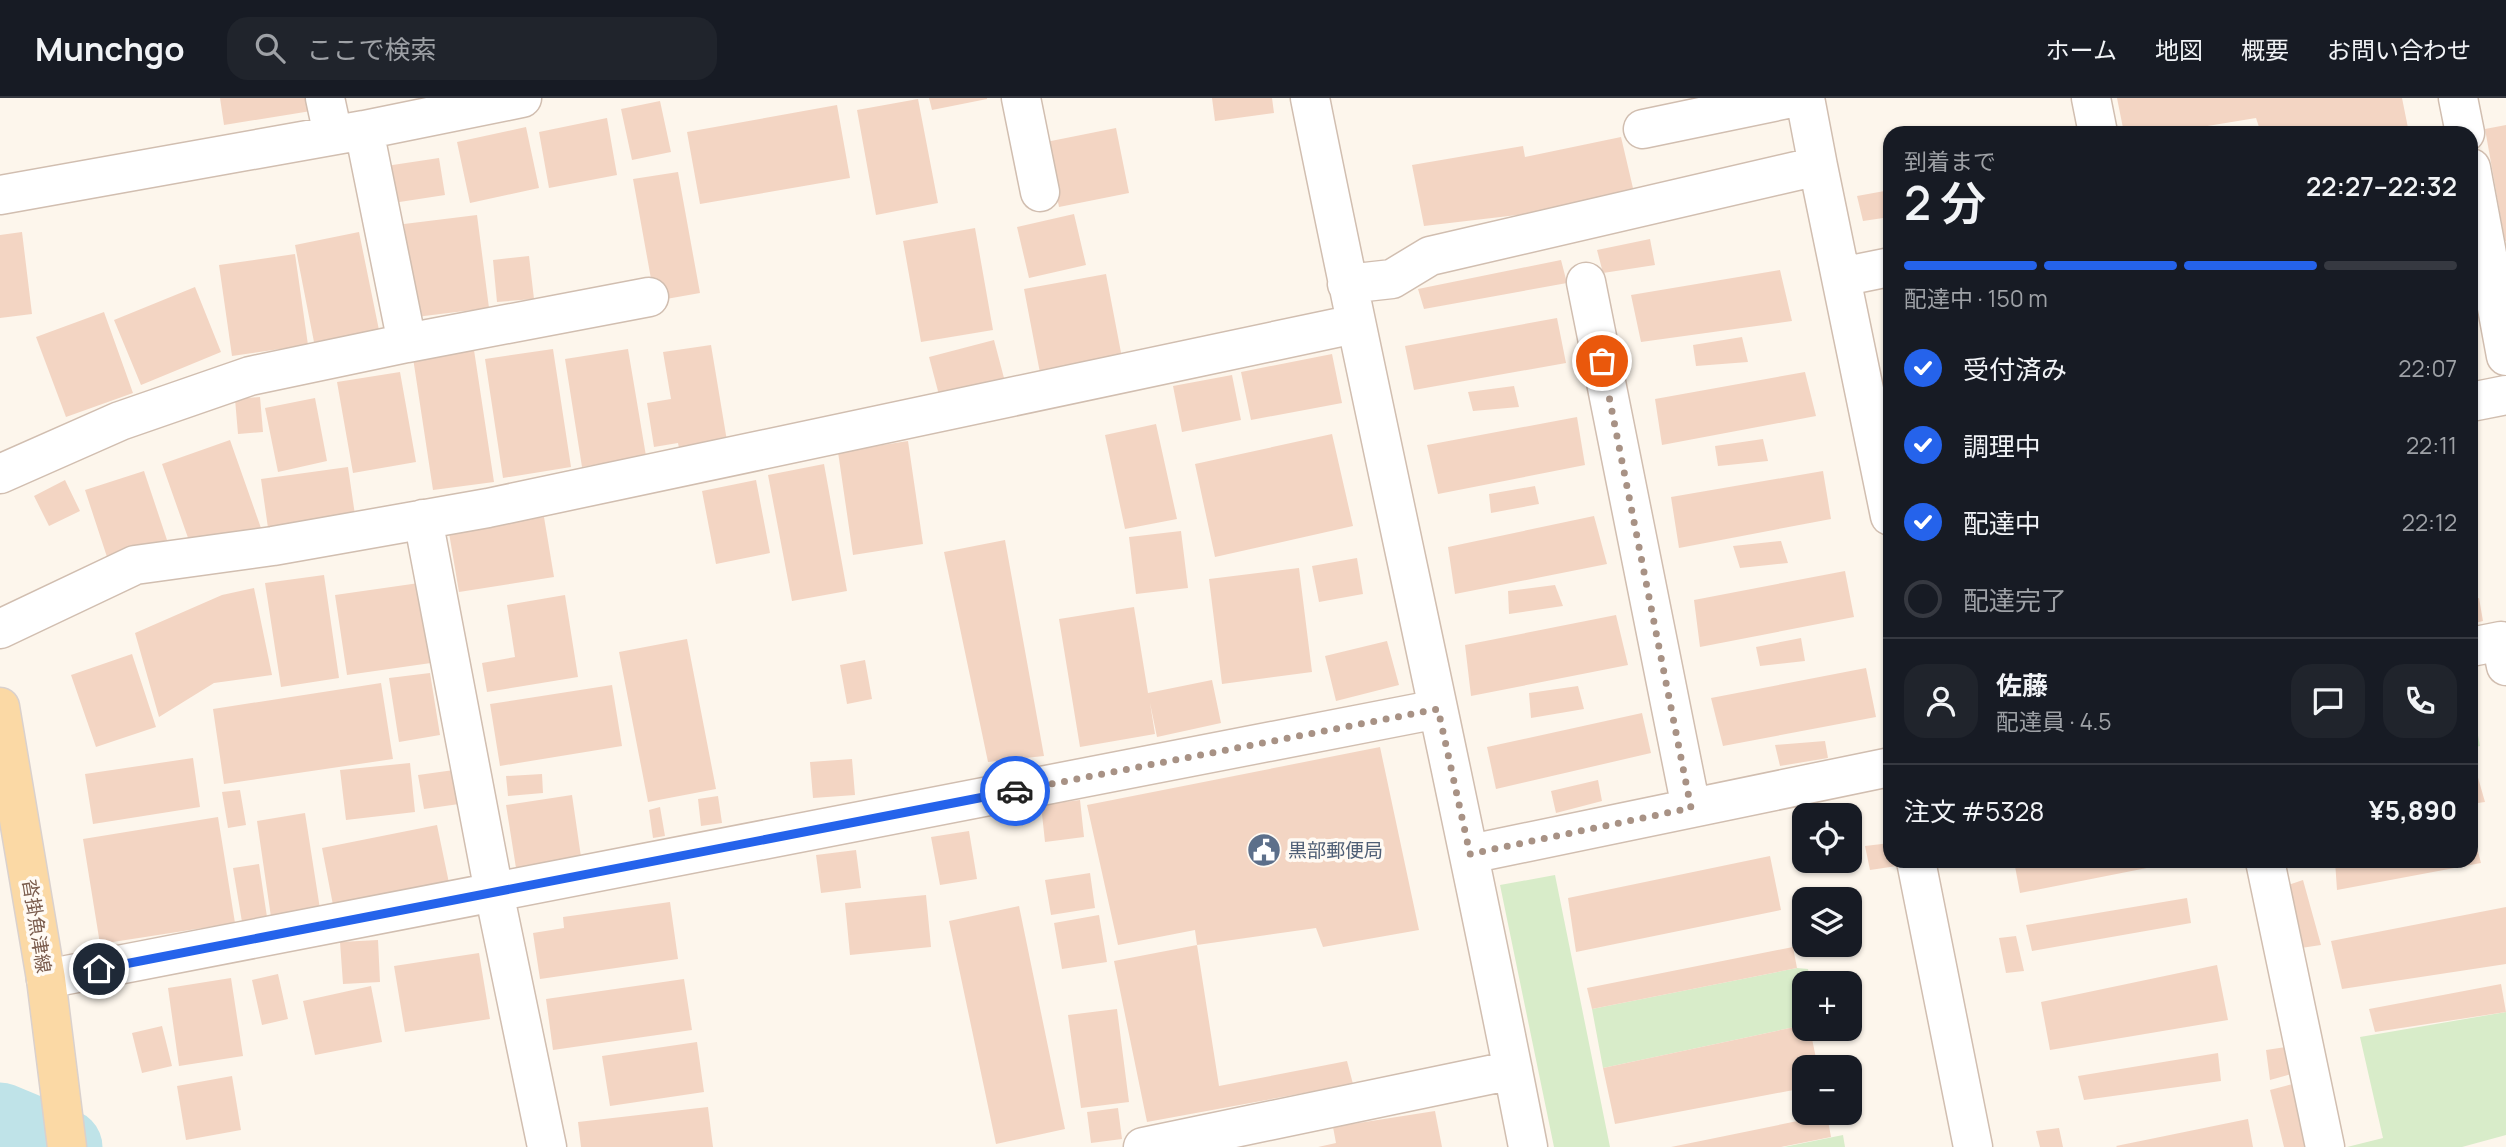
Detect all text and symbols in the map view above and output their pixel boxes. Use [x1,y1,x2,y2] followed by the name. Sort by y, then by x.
[227,17,717,80] search box
[35,26,185,71] text: Munchgo
[251,29,289,67] icon: search
[307,31,437,67] text: ここで検索
[2046,33,2117,66] text: ホーム
[2155,33,2203,66] text: 地図
[2241,33,2289,66] text: 概要
[2327,33,2471,66] text: お問い合わせ
[1904,145,1996,177] text: 到着まで
[2306,168,2457,204] text: 22:27–22:32
[1904,171,1986,234] text: 2 分
[1904,282,2048,314] text: 配達中 · 150 m
[1572,331,1632,391] pin
[1583,342,1621,380] icon: bag
[1904,349,1942,387] icon: check
[1963,351,2067,387] text: 受付済み
[2398,352,2457,384] text: 22:07
[1904,426,1942,464] icon: check
[1963,428,2041,464] text: 調理中
[2406,429,2457,461] text: 22:11
[1904,503,1942,541] icon: check
[1963,505,2041,541] text: 配達中
[2402,506,2457,538] text: 22:12
[1963,582,2067,618] text: 配達完了
[1904,664,1978,738] button: person
[2291,664,2365,738] button: chat
[2383,664,2457,738] button: phone
[1996,667,2048,703] text: 佐藤
[1996,705,2112,737] text: 配達員 · 4.5
[980,756,1050,826] courier
[996,772,1034,810] icon: car
[2369,792,2457,828] text: ¥5,890
[1904,793,2044,829] text: 注文 #5328
[1792,803,1862,1125] map controls
[1792,803,1862,873] button: locate
[1245,831,1283,869] public building icon: 黒部郵便局
[1288,837,1383,863] place label: 黒部郵便局
[17,877,57,975] street label: 沓掛魚津線
[1792,887,1862,957] button: layers
[69,939,129,999] pin
[80,950,118,988] icon: home
[1792,971,1862,1041] button: +
[1792,1055,1862,1125] button: −

